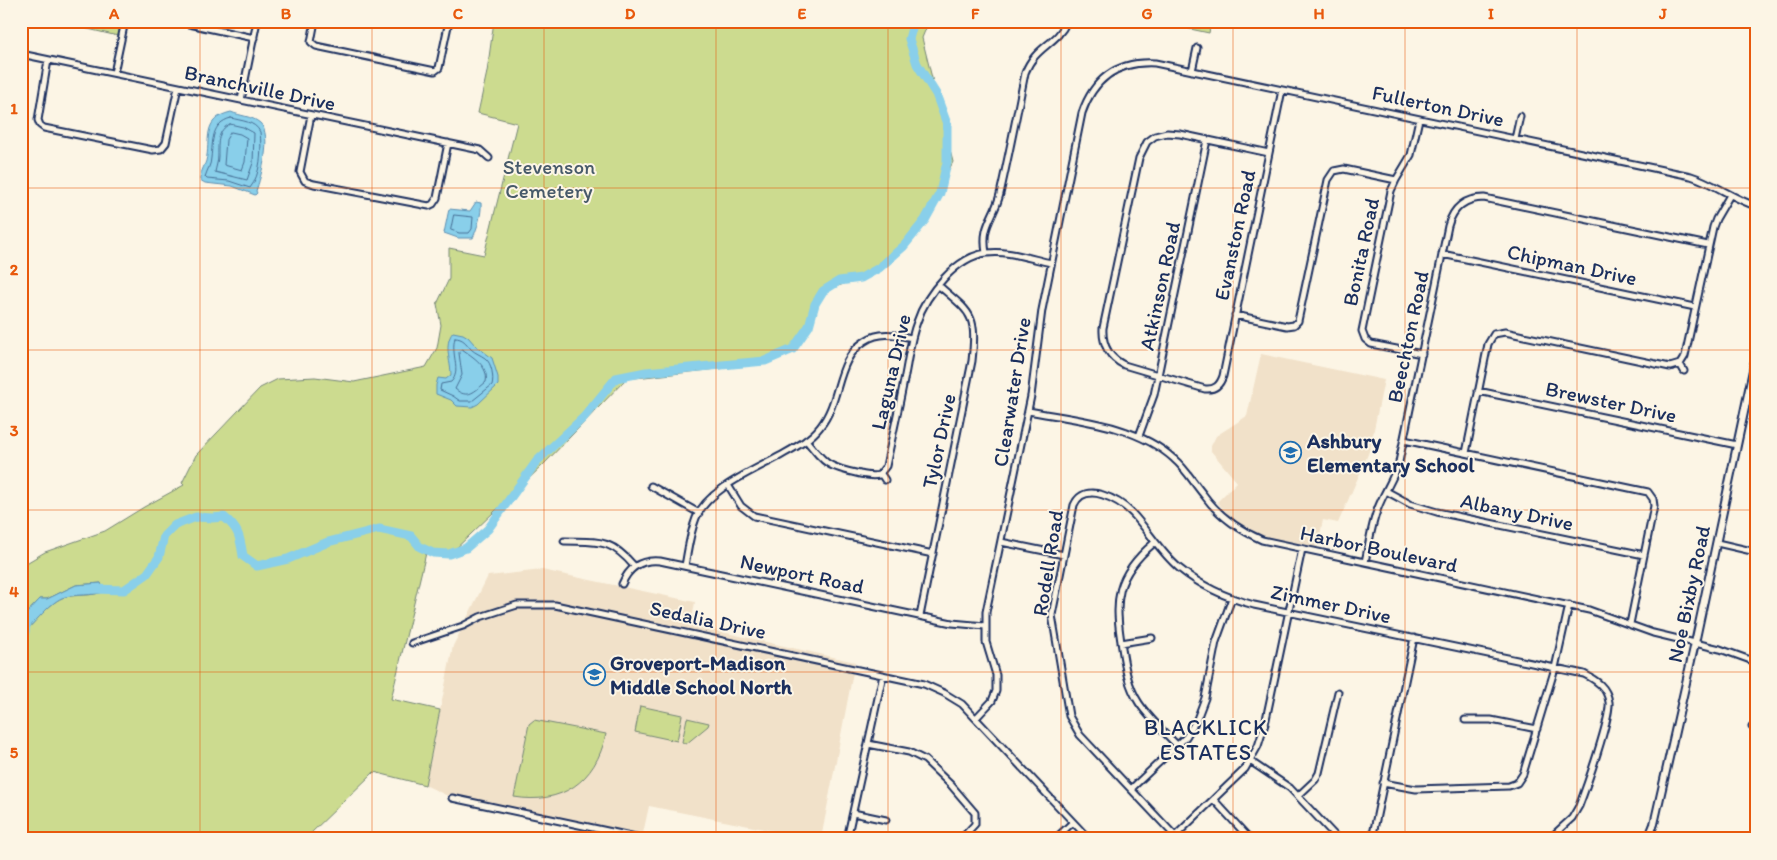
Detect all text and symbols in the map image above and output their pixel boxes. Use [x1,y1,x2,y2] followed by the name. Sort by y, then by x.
[108,4,120,23] text: A
[281,4,292,23] text: B
[453,4,464,23] text: C
[625,4,636,23] text: D
[798,4,807,23] text: E
[971,4,980,23] text: F
[1141,4,1153,23] text: G
[1313,4,1325,23] text: H
[1488,4,1494,23] text: I
[1658,4,1667,23] text: J
[182,59,338,116] street label: Branchville Drive
[1370,79,1506,132] street label: Fullerton Drive
[10,99,18,118] text: 1
[503,154,595,203] park label: Stevenson Cemetery
[1208,167,1261,302] street label: Evanston Road
[1337,195,1384,308] street label: Bonita Road
[1134,219,1185,353] street label: Atkinson Road
[1505,239,1639,290] street label: Chipman Drive
[10,260,19,279] text: 2
[1381,269,1434,405] street label: Beechton Road
[865,312,916,432] street label: Laguna Drive
[987,315,1036,468] street label: Clearwater Drive
[1543,375,1679,428] street label: Brewster Drive
[916,391,961,491] street label: Tylor Drive
[10,421,19,440] text: 3
[1306,428,1476,478] place label: Ashbury Elementary School
[1279,441,1303,465] school or university icon: Ashbury Elementary School
[1458,487,1576,536] street label: Albany Drive
[1027,508,1068,618] street label: Rodell Road
[1298,520,1461,578] street label: Harbor Boulevard
[1662,523,1715,665] street label: Noe Bixby Road
[738,548,866,599] street label: Newport Road
[1269,579,1393,628] street label: Zimmer Drive
[9,582,19,601] text: 4
[648,595,768,644] street label: Sedalia Drive
[610,650,793,699] place label: Groveport-Madison Middle School North
[582,663,606,687] school or university icon: Groveport-Madison Middle School North
[1144,714,1268,766] district label: BLACKLICK ESTATES
[10,743,19,762] text: 5

